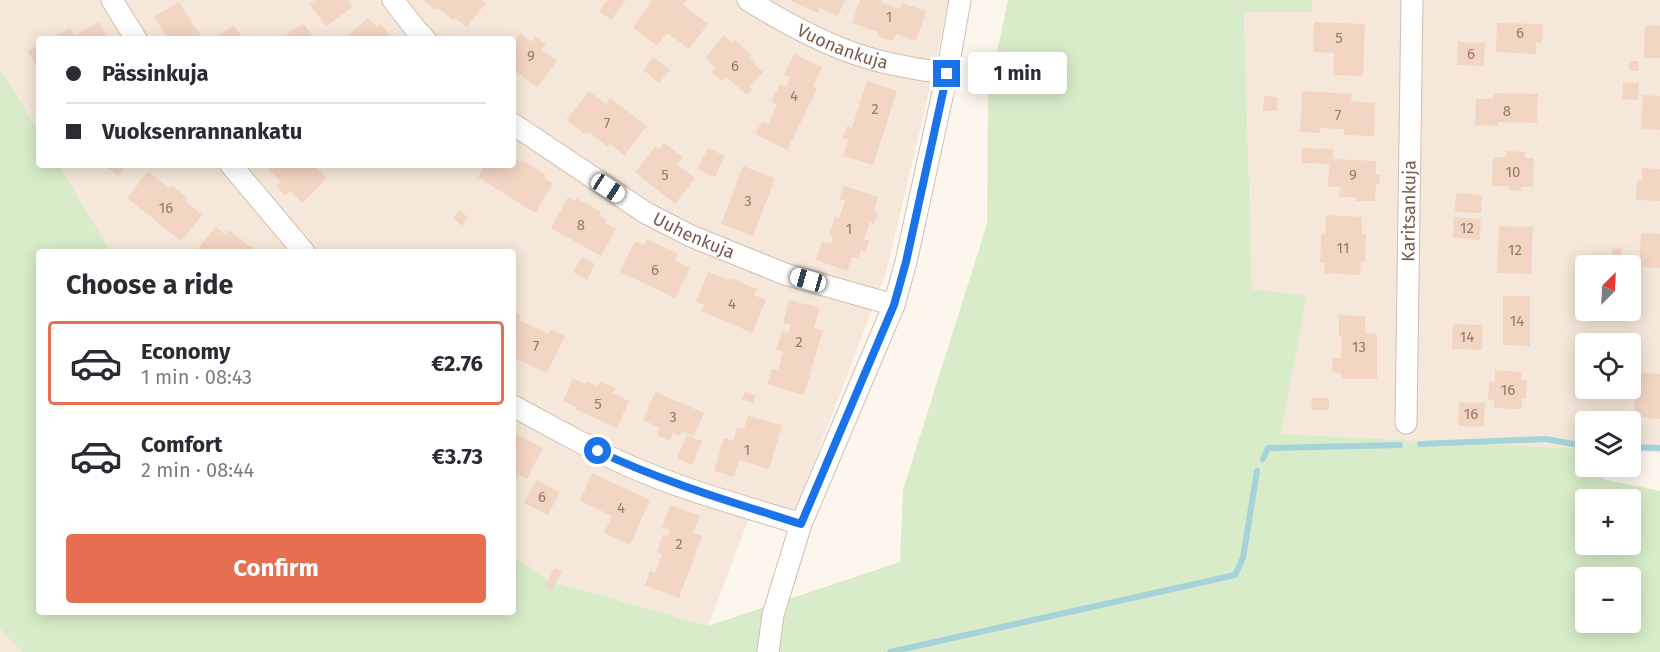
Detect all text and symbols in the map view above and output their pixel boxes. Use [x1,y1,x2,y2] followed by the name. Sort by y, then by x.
[886,8,892,26] house number: 1
[793,19,890,74] street label: Vuonankuja
[1516,24,1524,42] house number: 6
[1335,29,1343,47] house number: 5
[1467,45,1475,63] house number: 6
[527,47,535,65] house number: 9
[968,53,1067,95] callout: 1 min
[731,57,739,75] house number: 6
[102,60,209,87] text: Pässinkuja
[933,60,960,87] route end
[993,61,1042,85] text: 1 min
[790,87,798,105] house number: 4
[871,100,879,118] house number: 2
[1503,102,1511,120] house number: 8
[1335,106,1342,124] house number: 7
[604,114,611,132] house number: 7
[102,118,302,145] text: Vuoksenrannankatu
[1397,160,1421,262] street label: Karitsankuja
[1506,163,1520,181] house number: 10
[661,166,669,184] house number: 5
[1349,166,1357,184] house number: 9
[588,171,628,205] car
[744,192,752,210] house number: 3
[159,199,173,217] house number: 16
[649,207,738,264] street label: Uuhenkuja
[577,216,585,234] house number: 8
[1460,219,1474,237] house number: 12
[846,220,852,238] house number: 1
[1337,239,1349,257] house number: 11
[1508,241,1522,259] house number: 12
[1575,255,1641,321] north arrow
[1575,255,1641,633] map controls
[651,261,659,279] house number: 6
[788,266,828,294] car
[66,269,233,301] text: Choose a ride
[728,295,736,313] house number: 4
[1510,312,1524,330] house number: 14
[1460,328,1474,346] house number: 14
[795,333,803,351] house number: 2
[1575,333,1641,399] button: locate
[69,336,123,390] icon: car
[533,337,540,355] house number: 7
[141,338,230,365] text: Economy
[1352,338,1366,356] house number: 13
[431,350,483,377] text: €2.76
[141,365,252,389] text: 1 min · 08:43
[1501,381,1515,399] house number: 16
[594,395,602,413] house number: 5
[1464,405,1478,423] house number: 16
[669,408,677,426] house number: 3
[1575,411,1641,477] button: layers
[69,429,123,483] icon: car
[141,431,222,458] text: Comfort
[584,437,611,464] route start
[744,441,750,459] house number: 1
[432,443,483,470] text: €3.73
[141,458,254,482] text: 2 min · 08:44
[538,488,546,506] house number: 6
[1575,489,1641,555] button: +
[617,499,625,517] house number: 4
[66,534,486,603] button: Confirm
[675,535,683,553] house number: 2
[1575,567,1641,633] button: −

